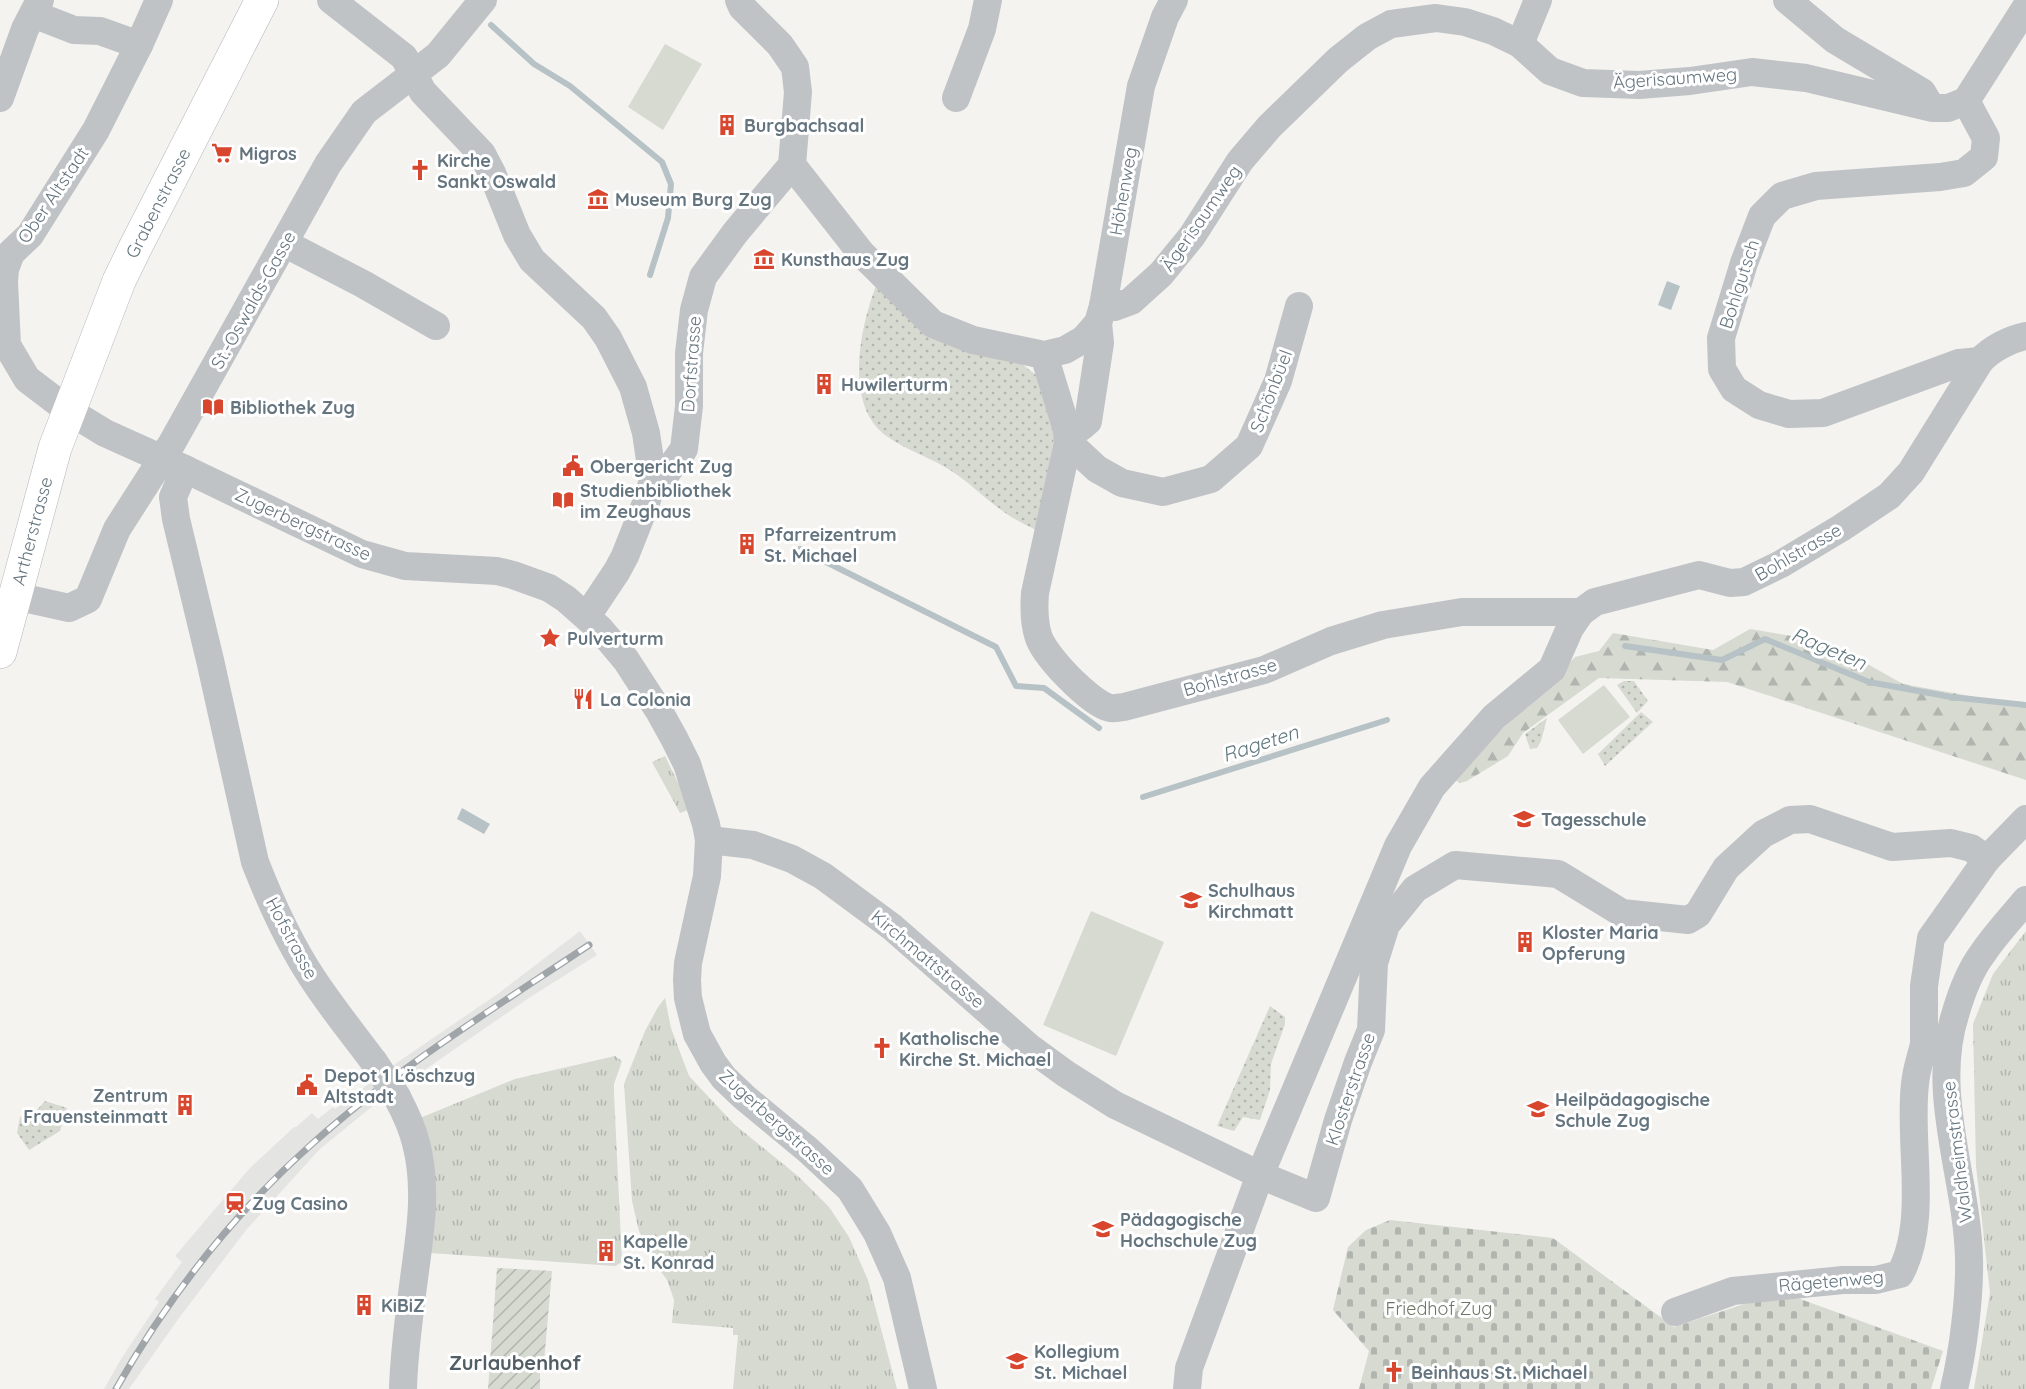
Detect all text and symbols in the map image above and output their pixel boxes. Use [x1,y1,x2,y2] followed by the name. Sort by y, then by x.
[1612,62,1738,94] street label: Ägerisaumweg
[715,113,739,137] building icon: Burgbachsaal
[744,114,864,137] place label: Burgbachsaal
[210,141,234,165] supermarket icon: Migros
[12,142,94,248] street label: Ober Altstadt
[239,142,297,165] place label: Migros
[120,144,196,262] street label: Grabenstrasse
[1104,145,1142,237] street label: Höhenweg
[437,149,556,193] place label: Kirche Sankt Oswald
[408,158,432,182] church icon: Kirche Sankt Oswald
[1156,160,1246,276] street label: Ägerisaumweg
[586,187,610,211] museum icon: Museum Burg Zug
[615,188,772,211] place label: Museum Burg Zug
[206,227,300,373] street label: St.-Oswalds-Gasse
[1714,236,1764,332] street label: Bohlgutsch
[752,247,776,271] museum icon: Kunsthaus Zug
[781,248,909,271] place label: Kunsthaus Zug
[676,315,706,413] street label: Dorfstrasse
[1245,347,1297,435] street label: Schönbüel
[812,372,836,396] building icon: Huwilerturm
[841,373,948,396] place label: Huwilerturm
[201,395,225,419] library icon: Bibliothek Zug
[230,396,355,419] place label: Bibliothek Zug
[561,454,585,478] public building icon: Obergericht Zug
[590,455,733,478] place label: Obergericht Zug
[6,474,58,588] street label: Artherstrasse
[580,479,732,523] place label: Studienbibliothek im Zeughaus
[231,482,375,566] street label: Zugerbergstrasse
[551,488,575,512] library icon: Studienbibliothek im Zeughaus
[1751,518,1845,586] street label: Bohlstrasse
[764,523,896,567] place label: Pfarreizentrum St. Michael
[735,532,759,556] building icon: Pfarreizentrum St. Michael
[1788,621,1870,675] water label: Rageten
[538,626,562,650] place icon: Pulverturm
[567,627,664,650] place label: Pulverturm
[1181,653,1279,701] street label: Bohlstrasse
[571,687,595,711] restaurant icon: La Colonia
[600,688,691,711] place label: La Colonia
[1219,719,1302,767] water label: Rageten
[1512,807,1536,831] school or university icon: Tagesschule
[1541,808,1647,831] place label: Tagesschule
[1208,879,1295,923] place label: Schulhaus Kirchmatt
[1179,888,1203,912] school or university icon: Schulhaus Kirchmatt
[261,893,323,983] street label: Hofstrasse
[867,905,989,1013] street label: Kirchmattstrasse
[1542,921,1659,965] place label: Kloster Maria Opferung
[1513,930,1537,954] building icon: Kloster Maria Opferung
[899,1027,1051,1071] place label: Katholische Kirche St. Michael
[1320,1030,1380,1148] street label: Klosterstrasse
[870,1036,894,1060] church icon: Katholische Kirche St. Michael
[324,1064,475,1108] place label: Depot 1 Löschzug Altstadt
[714,1064,840,1180] street label: Zugerbergstrasse
[295,1073,319,1097] public building icon: Depot 1 Löschzug Altstadt
[1937,1080,1977,1224] street label: Waldheimstrasse
[23,1084,168,1128] place label: Zentrum Frauensteinmatt
[1555,1088,1710,1132] place label: Heilpädagogische Schule Zug
[173,1093,197,1117] building icon: Zentrum Frauensteinmatt
[1526,1097,1550,1121] school or university icon: Heilpädagogische Schule Zug
[223,1191,247,1215] station icon: Zug Casino
[252,1192,348,1215] place label: Zug Casino
[1120,1208,1257,1252] place label: Pädagogische Hochschule Zug
[1091,1217,1115,1241] school or university icon: Pädagogische Hochschule Zug
[623,1230,714,1274] place label: Kapelle St. Konrad
[594,1239,618,1263] building icon: Kapelle St. Konrad
[1777,1265,1885,1297] street label: Rägetenweg
[352,1293,376,1317] building icon: KiBiZ
[381,1294,425,1317] place label: KiBiZ
[1385,1297,1493,1320] park label: Friedhof Zug
[1034,1340,1127,1384] place label: Kollegium St. Michael
[1005,1349,1029,1373] school or university icon: Kollegium St. Michael
[449,1350,581,1375] district label: Zurlaubenhof
[1382,1360,1406,1384] church icon: Beinhaus St. Michael
[1411,1361,1588,1384] place label: Beinhaus St. Michael

